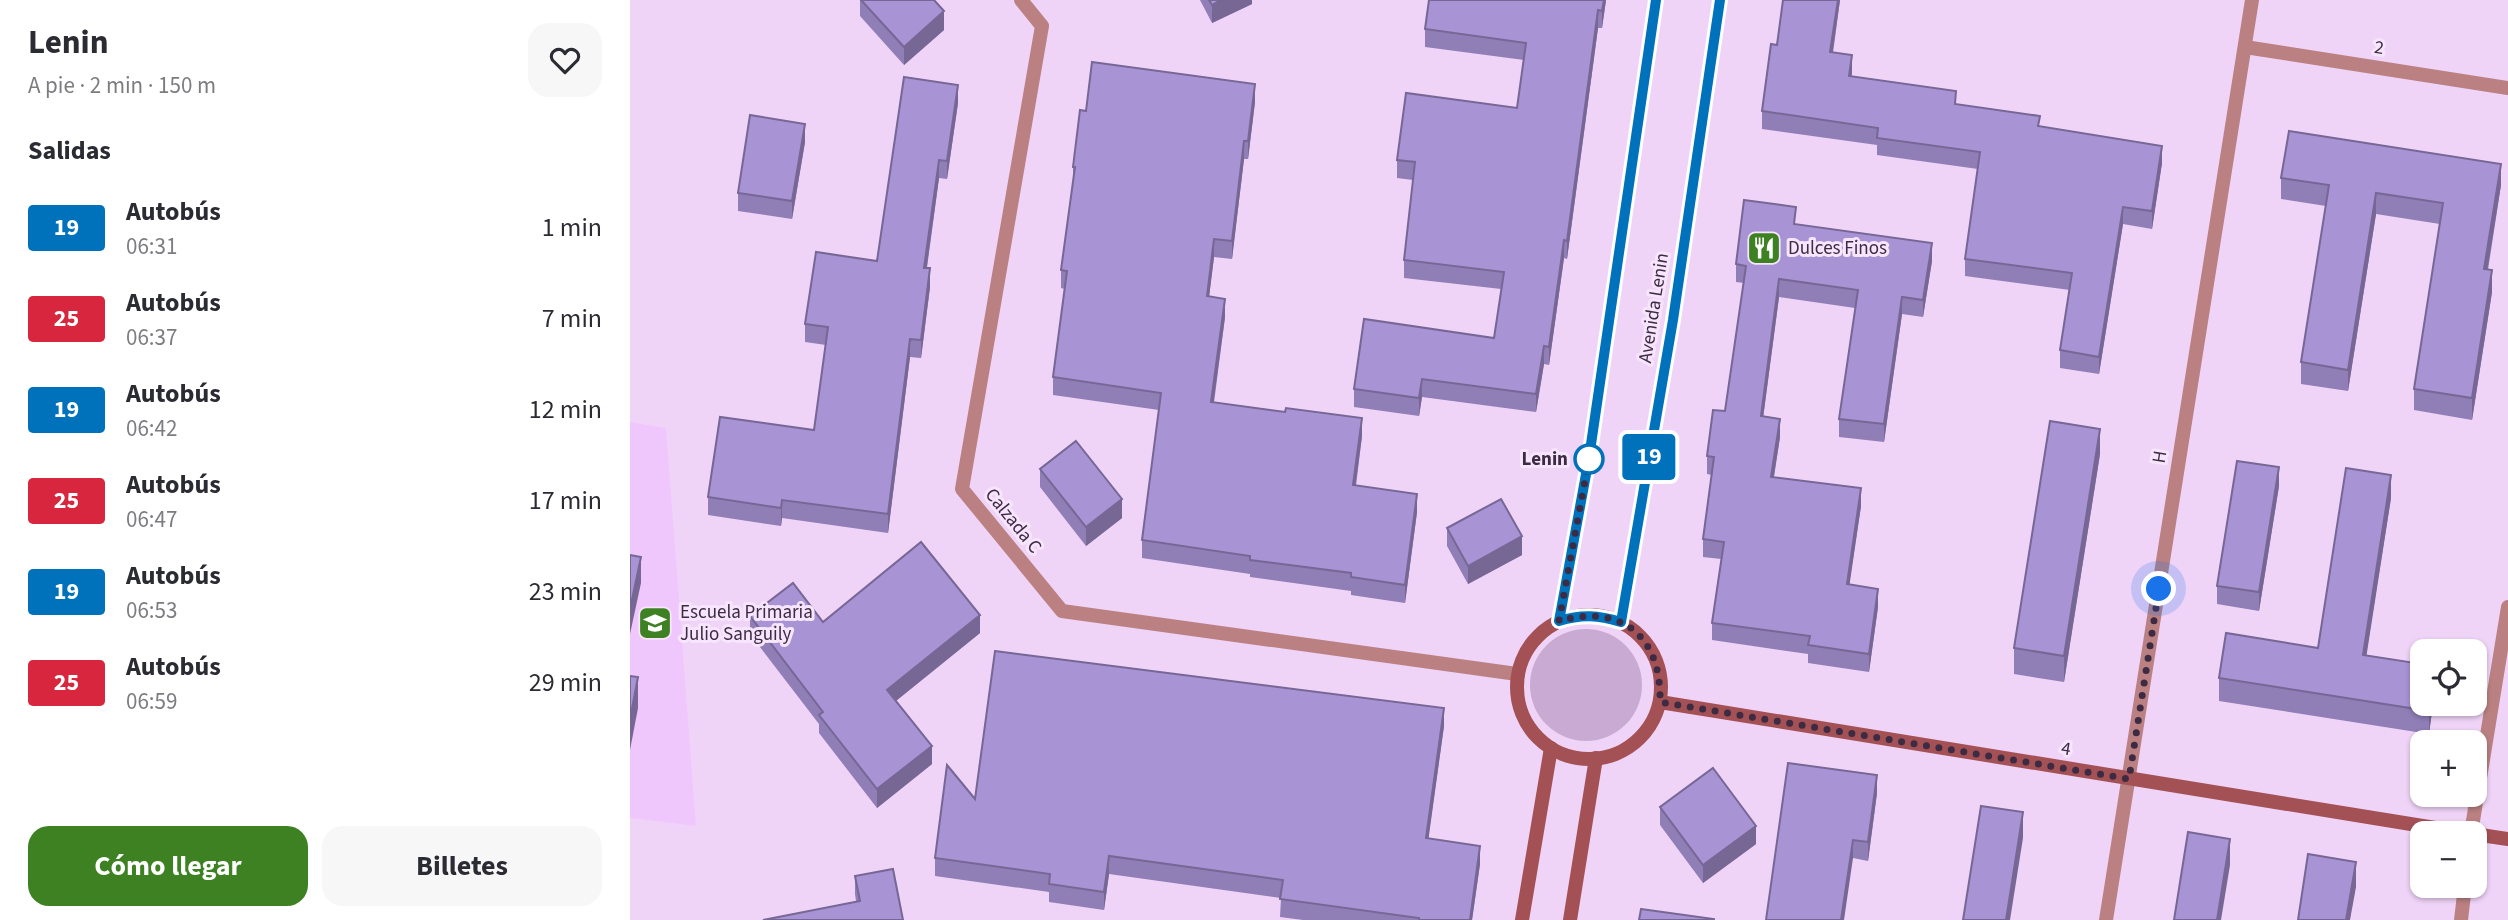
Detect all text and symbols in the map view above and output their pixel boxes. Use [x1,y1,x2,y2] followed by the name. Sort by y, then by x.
[28,19,109,66] text: Lenin
[528,23,602,97] button: heart
[2372,34,2386,62] street label: 2
[28,69,216,102] text: A pie · 2 min · 150 m
[28,132,111,169] text: Salidas
[126,193,221,230] text: Autobús
[542,209,602,246] text: 1 min
[54,210,79,245] text: 19
[1745,229,1783,267] restaurant icon: Dulces Finos
[126,230,177,263] text: 06:31
[1788,235,1887,262] place label: Dulces Finos
[1632,251,1676,365] street label: Avenida Lenin
[126,284,221,321] text: Autobús
[542,300,602,337] text: 7 min
[54,301,79,336] text: 25
[126,321,177,354] text: 06:37
[126,375,221,412] text: Autobús
[529,391,602,428] text: 12 min
[54,392,79,427] text: 19
[126,412,177,445] text: 06:42
[1618,434,1680,480] line badge: 19
[1636,439,1662,474] text: 19
[1574,444,1604,474] marker: Lenin
[1522,446,1568,473] place label: Lenin
[2146,449,2174,465] street label: H
[126,466,221,503] text: Autobús
[529,482,602,519] text: 17 min
[978,482,1048,560] street label: Calzada C
[54,483,79,518] text: 25
[126,503,177,536] text: 06:47
[126,557,221,594] text: Autobús
[2141,571,2176,606] your location
[529,573,602,610] text: 23 min
[54,574,79,609] text: 19
[126,594,177,627] text: 06:53
[680,599,813,648] place label: Escuela Primaria Julio Sanguily
[636,604,674,642] school or university icon: Escuela Primaria Julio Sanguily
[2410,639,2487,898] map controls
[2410,639,2487,716] button: locate
[126,648,221,685] text: Autobús
[529,664,602,701] text: 29 min
[54,665,79,700] text: 25
[126,685,177,718] text: 06:59
[2410,730,2487,807] button: +
[2059,735,2073,763] street label: 4
[2410,821,2487,898] button: −
[28,826,308,906] button: Cómo llegar
[322,826,602,906] button: Billetes

